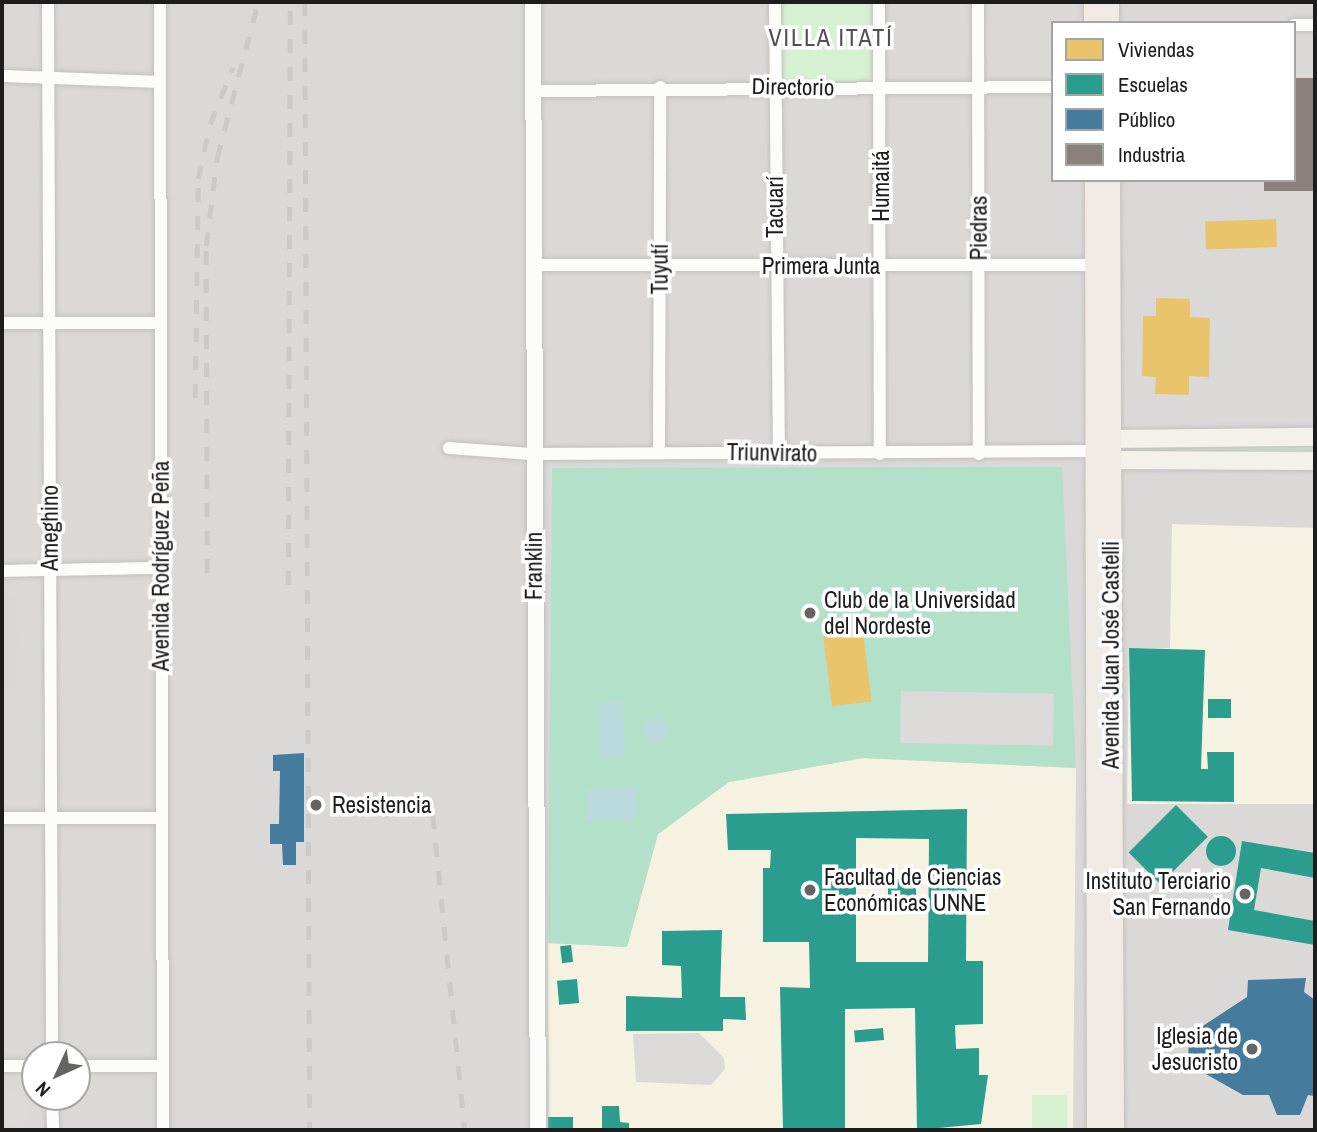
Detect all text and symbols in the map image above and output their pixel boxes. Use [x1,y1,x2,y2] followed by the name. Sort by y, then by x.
[1051,21,1296,182] legend
[769,24,893,52] district label: VILLA ITATÍ
[1118,35,1194,64] text: Viviendas
[1118,70,1188,99] text: Escuelas
[751,72,835,102] street label: Directorio
[1118,105,1175,134] text: Público
[1118,140,1185,169] text: Industria
[867,150,895,222] street label: Humaitá
[761,176,789,238] street label: Tacuarí
[965,196,993,260] street label: Piedras
[646,244,674,294] street label: Tuyutí
[762,252,880,280] street label: Primera Junta
[727,438,817,468] street label: Triunvirato
[147,461,175,671] street label: Avenida Rodríguez Peña
[36,485,64,571] street label: Ameghino
[520,532,548,600] street label: Franklin
[1097,541,1125,769] street label: Avenida Juan José Castelli
[824,586,1016,640] place label: Club de la Universidad del Nordeste
[802,605,818,621] marker: Club de la Universidad del Nordeste
[332,791,432,819] place label: Resistencia
[306,795,326,815] marker: Resistencia
[824,863,1001,917] place label: Facultad de Ciencias Económicas UNNE
[1085,867,1231,921] place label: Instituto Terciario San Fernando
[802,882,818,898] marker: Facultad de Ciencias Económicas UNNE
[1237,886,1253,902] marker: Instituto Terciario San Fernando
[1152,1022,1238,1076] place label: Iglesia de Jesucristo
[21,1041,91,1111] north arrow
[1244,1041,1260,1057] marker: Iglesia de Jesucristo
[29,1076,56,1103] text: N

